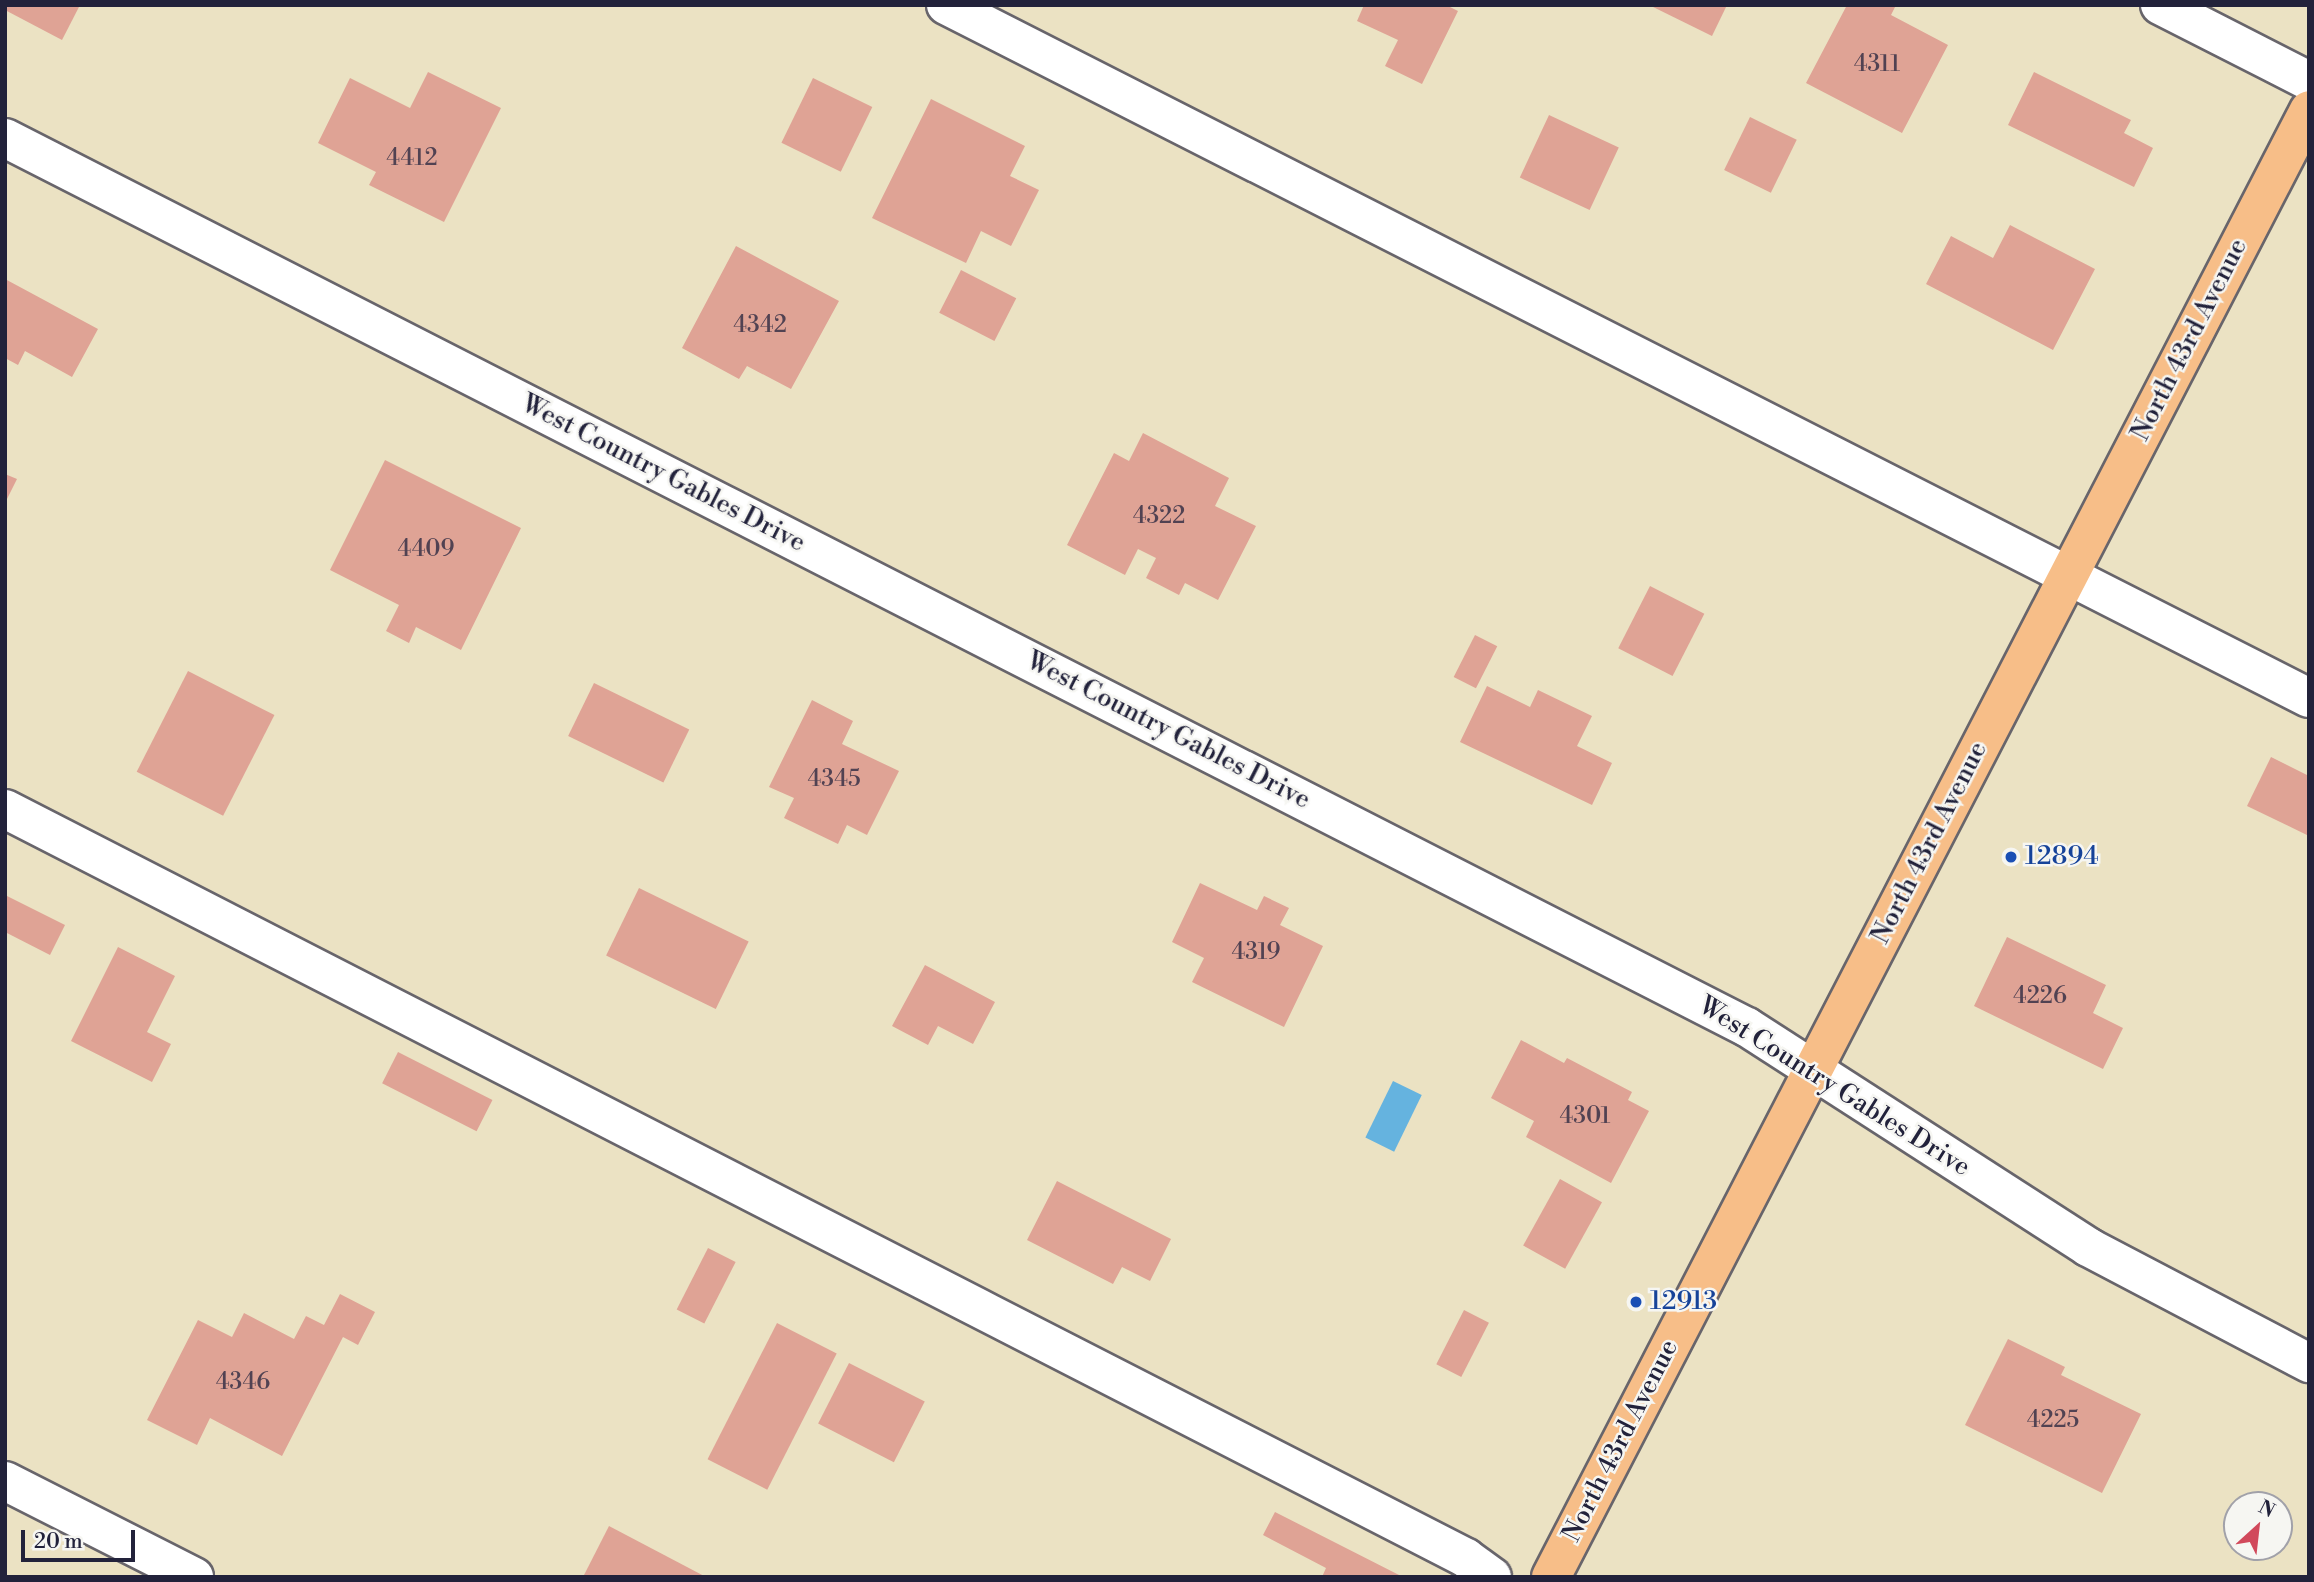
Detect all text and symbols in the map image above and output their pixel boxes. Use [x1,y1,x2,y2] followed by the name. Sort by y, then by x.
[1854,50,1900,78] house number: 4311
[386,144,438,172] house number: 4412
[2126,234,2254,446] street label: North 43rd Avenue
[733,311,787,339] house number: 4342
[516,389,810,559] street label: West Country Gables Drive
[1133,502,1185,530] house number: 4322
[397,535,455,563] house number: 4409
[1021,646,1315,816] street label: West Country Gables Drive
[1866,737,1994,949] street label: North 43rd Avenue
[807,765,861,793] house number: 4345
[2025,841,2099,873] place label: 12894
[2003,849,2019,865] marker: 12894
[1232,938,1280,966] house number: 4319
[2013,982,2067,1010] house number: 4226
[1692,991,1976,1183] street label: West Country Gables Drive
[1560,1102,1610,1130] house number: 4301
[1650,1286,1717,1318] place label: 12913
[1628,1294,1644,1310] marker: 12913
[1557,1335,1685,1547] street label: North 43rd Avenue
[216,1368,270,1396] house number: 4346
[2027,1406,2079,1434] house number: 4225
[2223,1491,2293,1561] north arrow
[2254,1495,2279,1523] text: N
[24,1516,138,1560] scale bar
[34,1529,83,1555] text: 20 m

